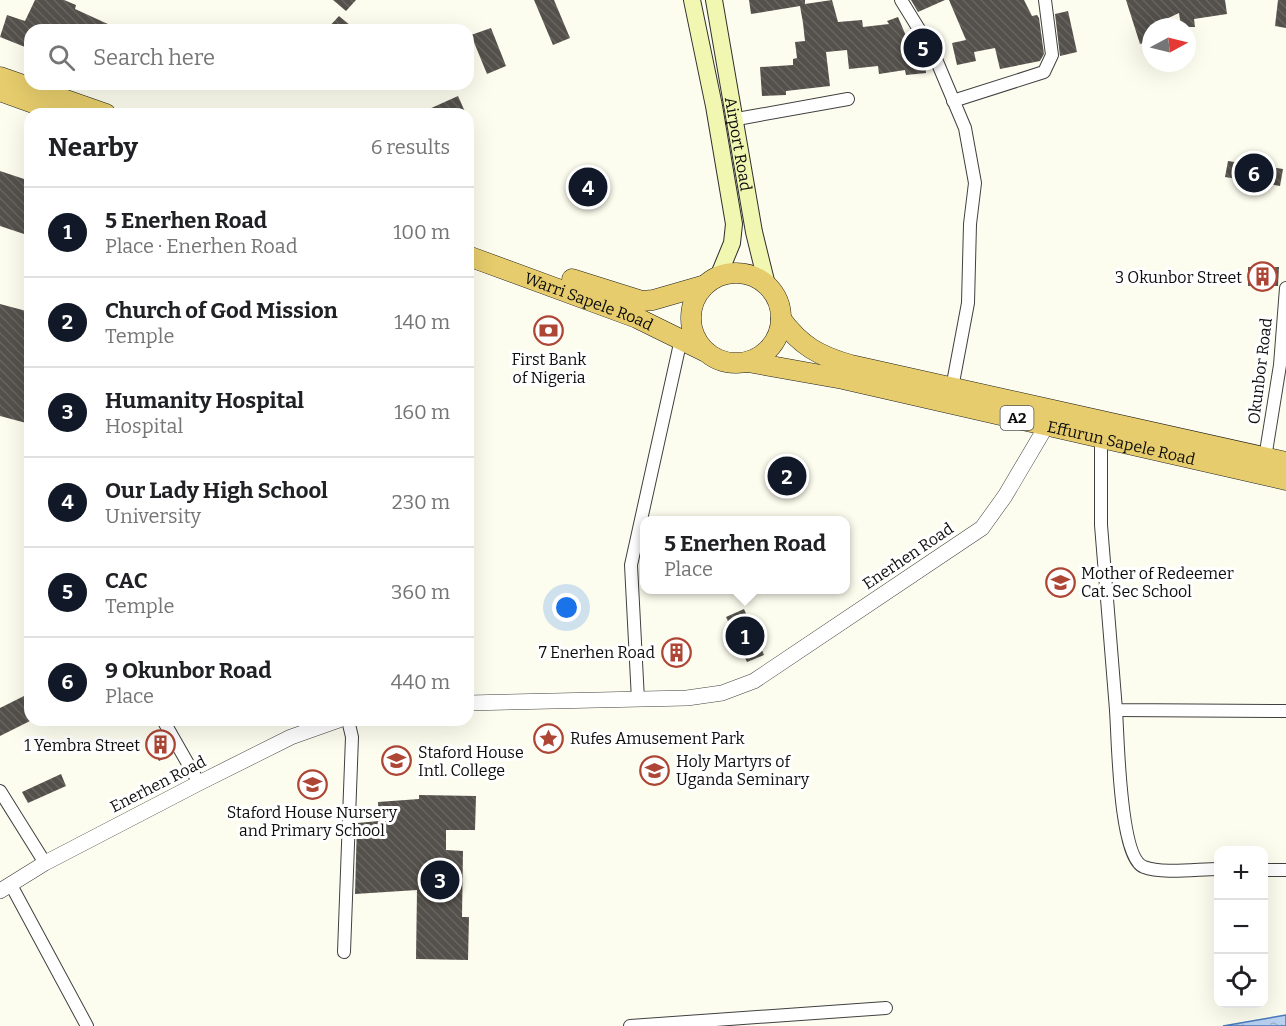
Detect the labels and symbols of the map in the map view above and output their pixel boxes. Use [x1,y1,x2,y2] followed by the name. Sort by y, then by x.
[1142,18,1196,72] north arrow
[904,26,942,70] pin: 5
[721,95,756,193] street label: Airport Road
[1234,150,1274,195] pin: 6
[568,164,608,210] pin: 4
[1247,261,1279,293] building icon: 3 Okunbor Street
[522,268,657,334] street label: Warri Sapele Road
[1115,268,1242,287] place label: 3 Okunbor Street
[533,315,565,347] bank icon: First Bank of Nigeria
[1244,316,1276,425] street label: Okunbor Road
[512,350,586,387] place label: First Bank of Nigeria
[1000,406,1034,430] road number: A2
[1045,416,1198,469] street label: Effurun Sapele Road
[768,454,806,498] pin: 2
[859,518,957,593] street label: Enerhen Road
[1081,564,1234,601] place label: Mother of Redeemer Cat. Sec School
[1044,566,1076,598] school or university icon: Mother of Redeemer Cat. Sec School
[552,593,581,622] your location
[726,614,764,658] pin: 1
[660,636,692,668] building icon: 7 Enerhen Road
[539,643,656,662] place label: 7 Enerhen Road
[533,722,565,754] place icon: Rufes Amusement Park
[145,729,177,761] building icon: 1 Yembra Street
[570,729,745,748] place label: Rufes Amusement Park
[24,736,140,755] place label: 1 Yembra Street
[418,743,524,780] place label: Staford House Intl. College
[381,745,413,777] school or university icon: Staford House Intl. College
[107,751,210,816] street label: Enerhen Road
[676,752,810,789] place label: Holy Martyrs of Uganda Seminary
[639,754,671,786] school or university icon: Holy Martyrs of Uganda Seminary
[296,768,328,800] school or university icon: Staford House Nursery and Primary School
[227,803,398,840] place label: Staford House Nursery and Primary School
[420,858,460,902] pin: 3

